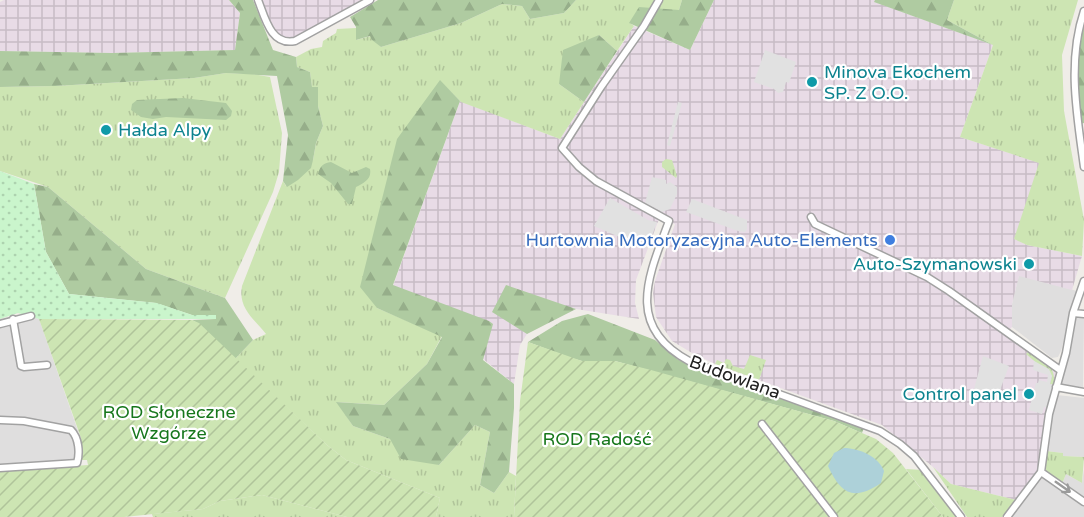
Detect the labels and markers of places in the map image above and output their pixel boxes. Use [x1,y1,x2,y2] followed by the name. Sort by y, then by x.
[824,61,971,104] place label: Minova Ekochem SP. Z O.O.
[805,75,819,89] marker: Minova Ekochem SP. Z O.O.
[118,119,212,141] place label: Hałda Alpy
[99,123,113,137] marker: Hałda Alpy
[525,229,878,251] place label: Hurtownia Motoryzacyjna Auto-Elements
[883,233,897,247] marker: Hurtownia Motoryzacyjna Auto-Elements
[853,253,1017,275] place label: Auto-Szymanowski
[1022,257,1036,271] marker: Auto-Szymanowski
[902,383,1017,405] place label: Control panel
[1022,387,1036,401] marker: Control panel

